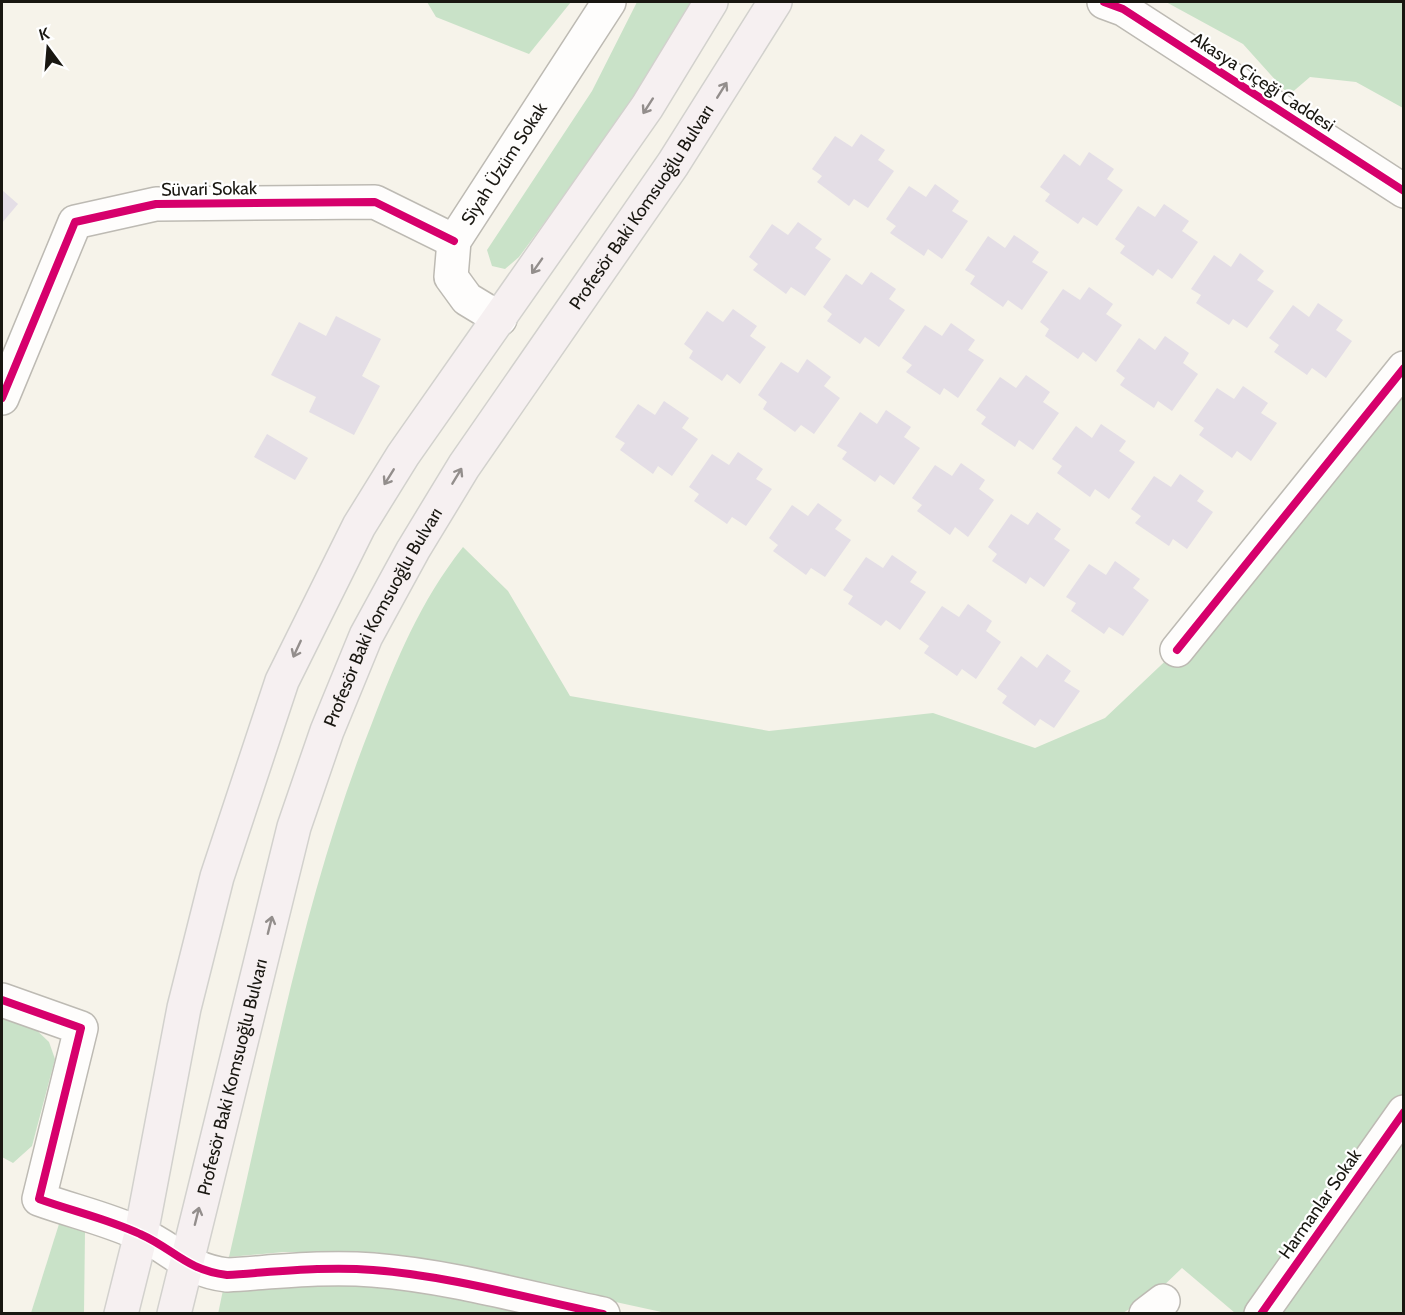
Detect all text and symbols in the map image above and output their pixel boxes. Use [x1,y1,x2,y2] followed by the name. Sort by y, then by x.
[18,18,78,78] north arrow
[37,24,51,45] text: K
[1187,27,1339,137] street label: Akasya Çiçeği Caddesi
[716,82,728,99] one-way arrow
[642,97,654,113] one-way arrow
[456,98,552,229] street label: Siyah Üzüm Sokak
[565,100,719,314] street label: Profesör Baki Komsuoğlu Bulvarı
[161,177,258,201] street label: Süvari Sokak
[531,257,543,274] one-way arrow
[383,468,395,485] one-way arrow
[452,468,464,485] one-way arrow
[319,504,447,730] street label: Profesör Baki Komsuoğlu Bulvarı
[291,639,303,657] one-way arrow
[264,915,276,934] one-way arrow
[193,957,272,1198] street label: Profesör Baki Komsuoğlu Bulvarı
[1274,1144,1367,1263] street label: Harmanlar Sokak
[192,1207,204,1226] one-way arrow

